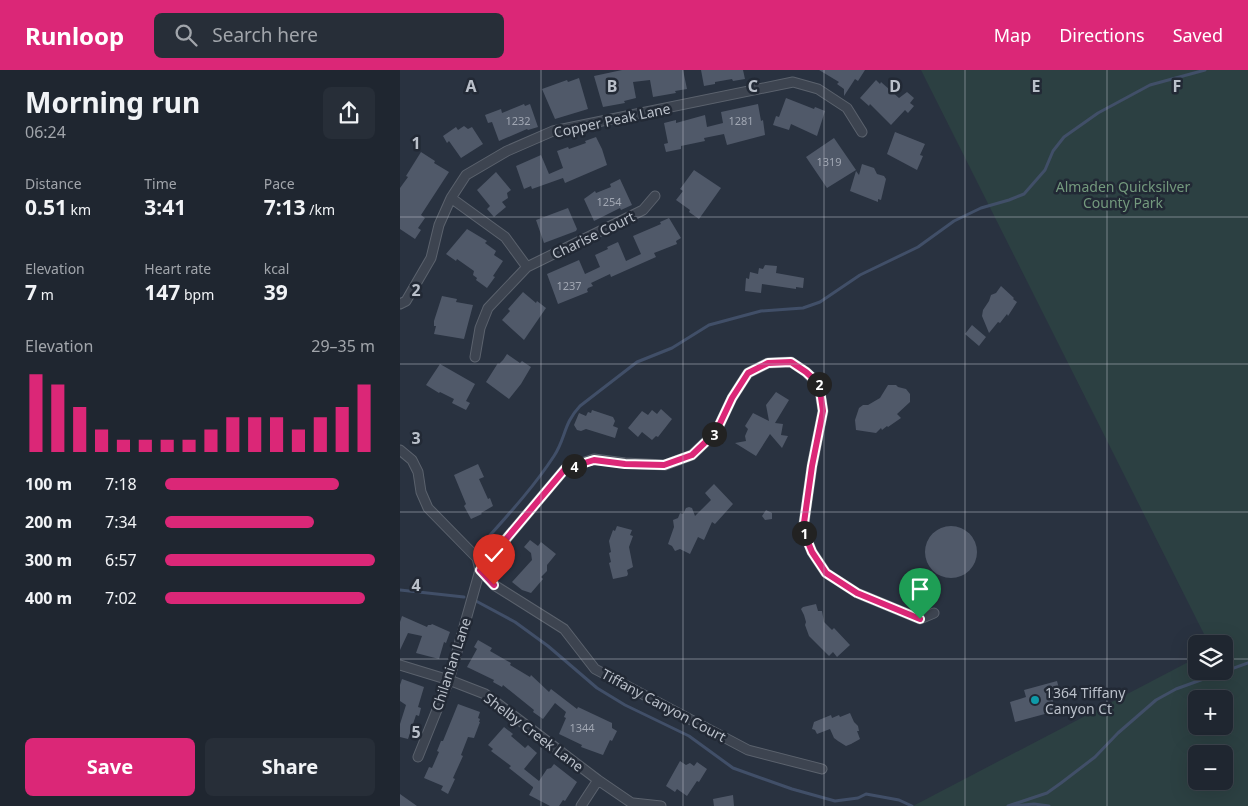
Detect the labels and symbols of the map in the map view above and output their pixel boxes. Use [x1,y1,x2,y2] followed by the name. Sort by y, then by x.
[465,75,477,97] text: A
[607,75,617,97] text: B
[748,75,758,97] text: C
[889,75,901,97] text: D
[1032,75,1041,97] text: E
[1173,75,1181,97] text: F
[552,98,672,142] street label: Copper Peak Lane
[505,113,531,128] house number: 1232
[728,113,754,128] house number: 1281
[411,132,421,154] text: 1
[816,154,842,169] house number: 1319
[1056,177,1190,212] park label: Almaden Quicksilver County Park
[596,194,622,209] house number: 1254
[548,207,638,263] street label: Charise Court
[556,278,582,293] house number: 1237
[411,279,421,301] text: 2
[806,372,832,396] pin: 2
[702,422,726,446] pin: 3
[411,427,421,449] text: 3
[562,454,586,478] pin: 4
[792,520,816,546] pin: 1
[473,534,515,585] pin
[899,568,941,619] pin
[411,574,421,596] text: 4
[427,615,475,713] street label: Chilanian Lane
[598,664,730,746] street label: Tiffany Canyon Court
[1045,683,1126,718] place label: 1364 Tiffany Canyon Ct
[480,688,588,776] street label: Shelby Creek Lane
[1029,694,1041,706] marker: 1364 Tiffany Canyon Ct
[569,720,595,735] house number: 1344
[411,721,421,743] text: 5

